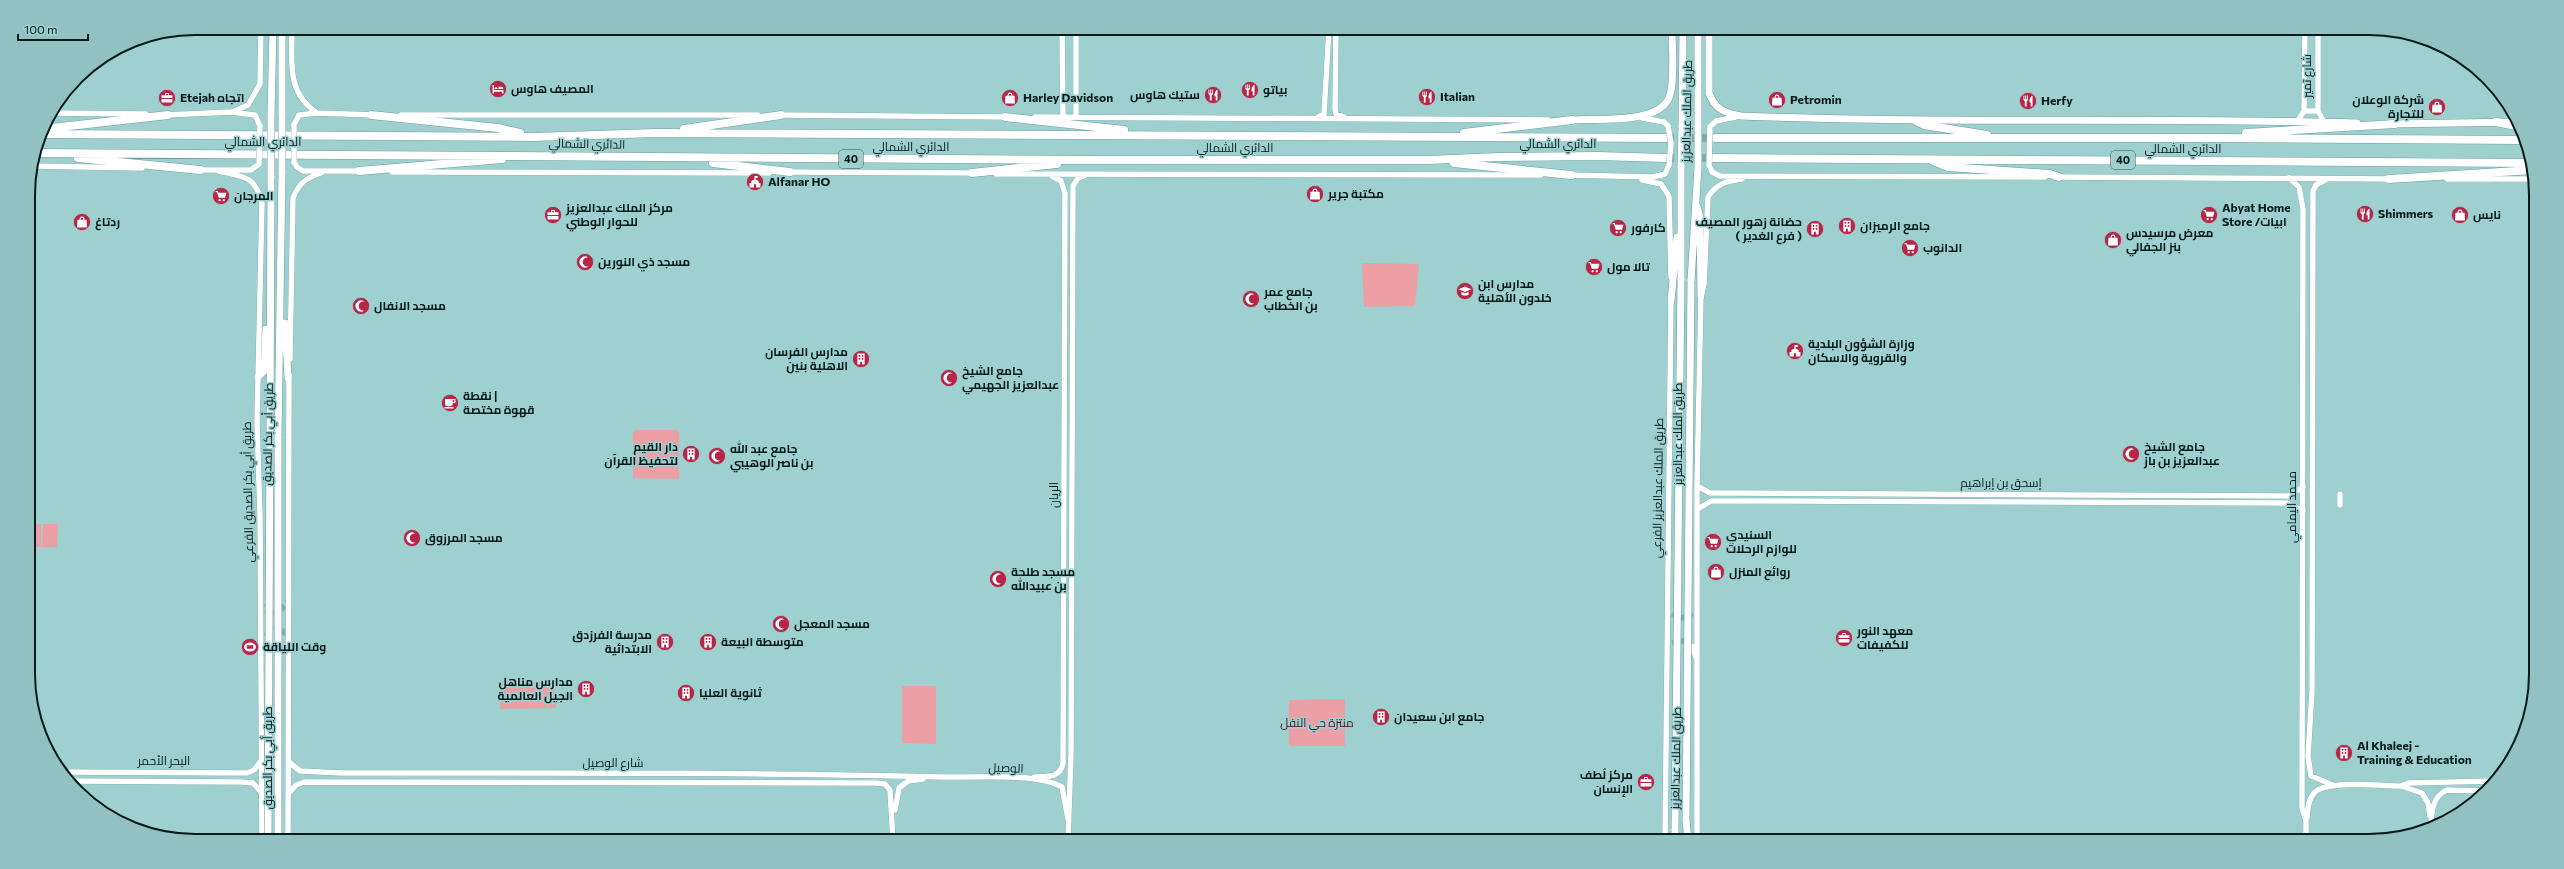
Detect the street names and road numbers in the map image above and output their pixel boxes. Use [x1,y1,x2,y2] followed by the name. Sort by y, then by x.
[2299,54,2315,99] street label: شارع تمير
[1678,59,1695,163] street label: طريق الملك عبدالعزيز
[225,134,301,152] street label: الدائري الشمالي
[548,135,626,155] street label: الدائري الشمالي
[1520,136,1596,154] street label: الدائري الشمالي
[873,139,949,157] street label: الدائري الشمالي
[1197,140,1273,158] street label: الدائري الشمالي
[2145,141,2221,159] street label: الدائري الشمالي
[839,150,863,168] road number: 40
[2111,151,2135,169] road number: 40
[259,382,279,486] street label: طريق أبي بكر الصديق
[1670,383,1685,486] street label: طريق الملك عبدالعزيز
[1649,418,1669,558] street label: طريق الملك عبدالعزيز الفرعي
[239,421,259,563] street label: طريق أبي بكر الصديق الفرعي
[2284,471,2302,543] street label: محمد اليمامي
[1960,475,2042,491] street label: إسحق بن إبراهيم
[1046,482,1061,508] street label: الريان
[260,706,278,810] street label: طريق أبي بكر الصديق
[1667,706,1684,810] street label: طريق الملك عبدالعزيز
[137,753,190,768] street label: البحر الأحمر
[583,755,643,771] street label: شارع الوصيل
[988,759,1024,776] street label: الوصيل

